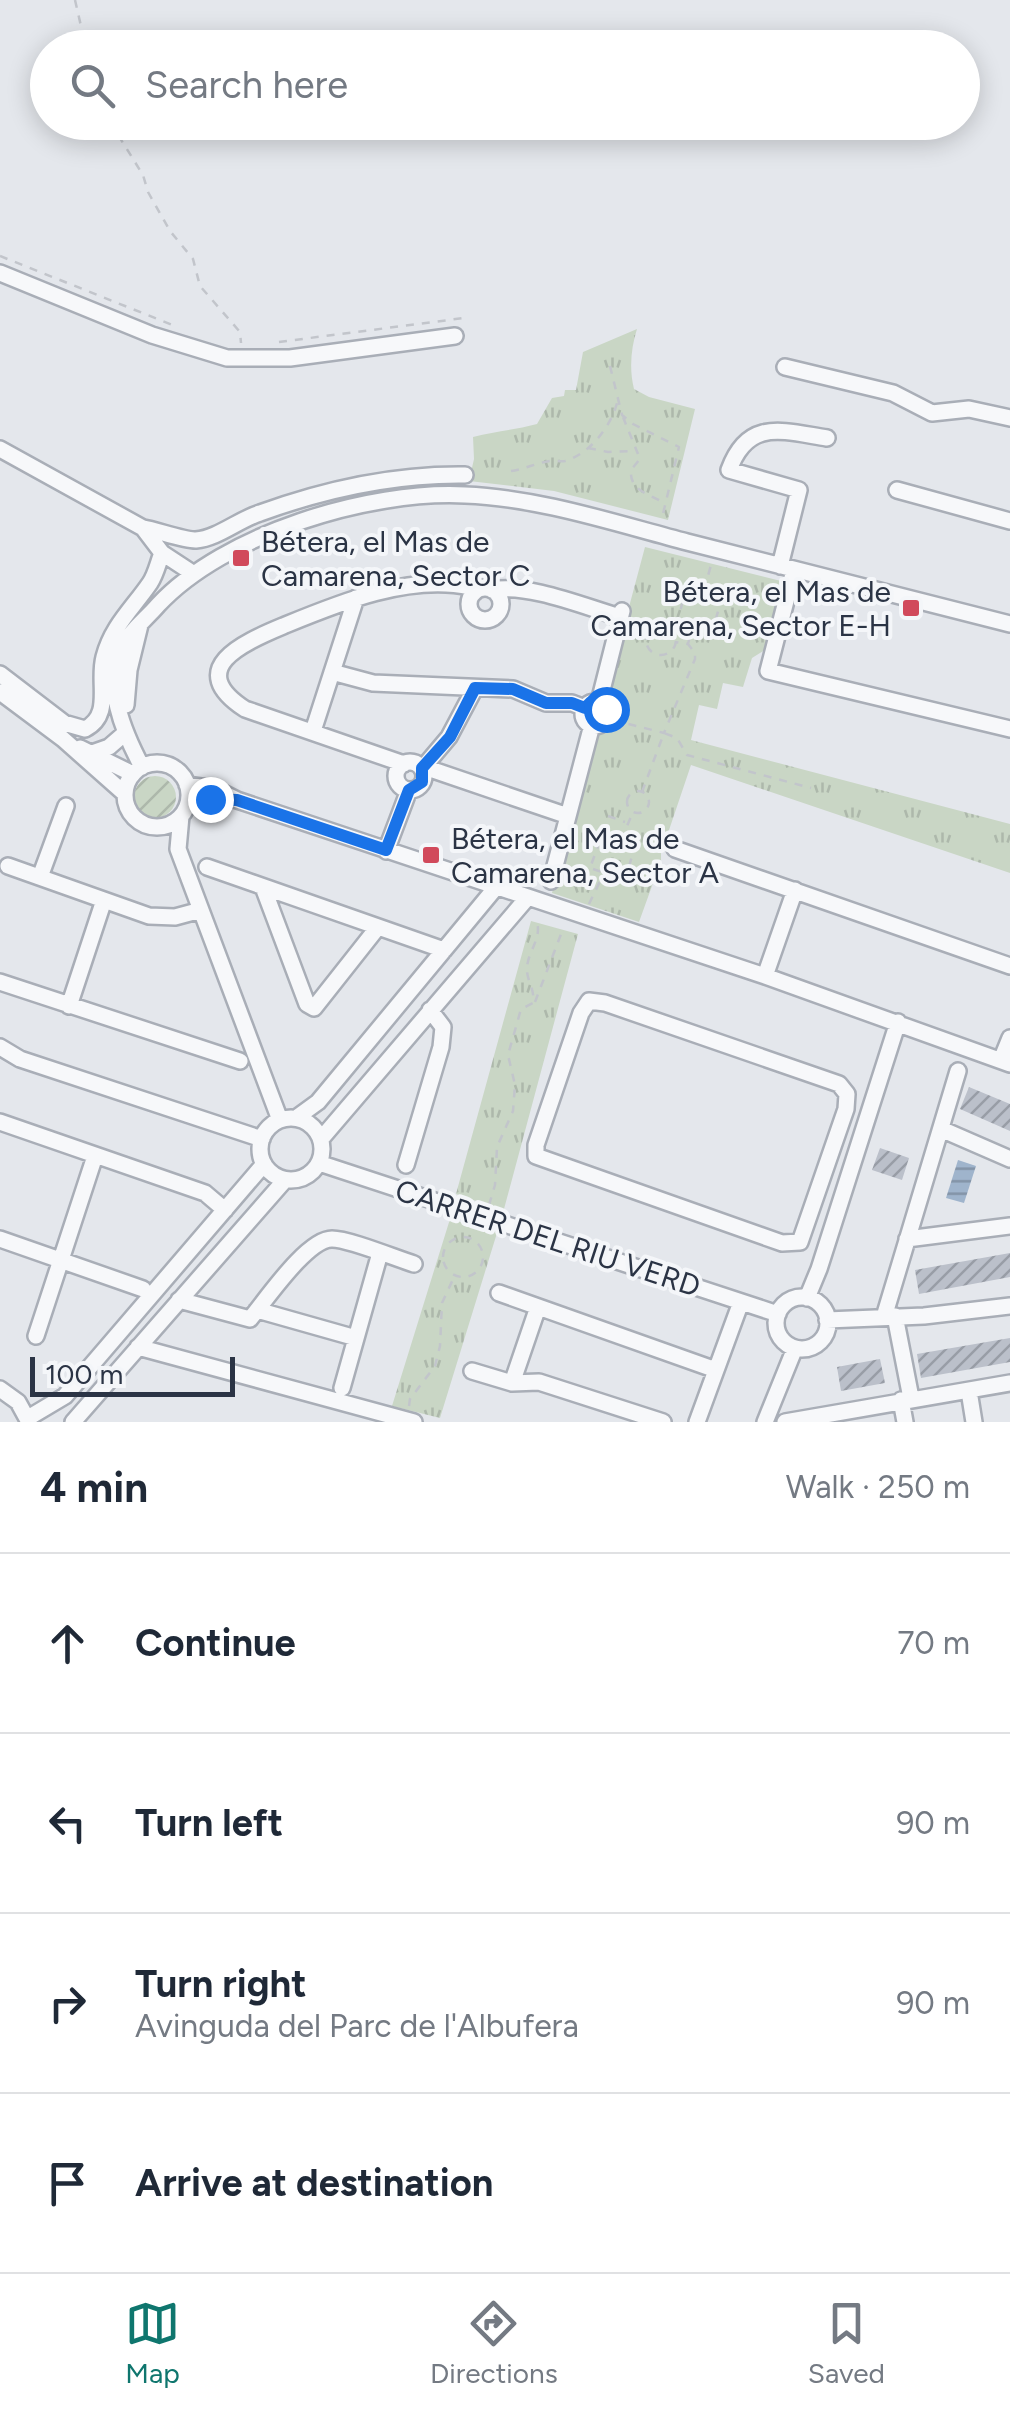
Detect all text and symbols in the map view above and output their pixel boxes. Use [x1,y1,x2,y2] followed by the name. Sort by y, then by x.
[30,30,980,140] search box
[65,58,120,113] icon: search
[145,62,348,108] text: Search here
[261,523,530,594] place label: Bétera, el Mas de Camarena, Sector C
[230,547,252,569] marker: Bétera, el Mas de Camarena, Sector C
[590,573,891,644] place label: Bétera, el Mas de Camarena, Sector E-H
[900,597,922,619] marker: Bétera, el Mas de Camarena, Sector E-H
[584,687,630,733] route start
[188,777,234,823] route end
[451,820,720,891] place label: Bétera, el Mas de Camarena, Sector A
[420,844,442,866] marker: Bétera, el Mas de Camarena, Sector A
[391,1171,705,1305] street label: CARRER DEL RIU VERD
[30,1352,235,1396] scale bar
[45,1357,123,1391] text: 100 m
[40,1462,148,1513] text: 4 min
[786,1468,970,1506] text: Walk · 250 m
[40,1616,95,1671] icon: ahead
[135,1620,296,1666] text: Continue
[897,1624,970,1662] text: 70 m
[40,1796,95,1851] icon: left
[135,1800,283,1846] text: Turn left
[896,1804,970,1842] text: 90 m
[135,1961,307,2007] text: Turn right
[40,1976,95,2031] icon: right
[896,1984,970,2022] text: 90 m
[135,2007,579,2045] text: Avinguda del Parc de l'Albufera
[40,2156,95,2211] icon: arrive
[135,2160,493,2206] text: Arrive at destination
[125,2296,180,2390] tab: Map
[430,2296,558,2390] tab: Directions
[808,2296,885,2390] tab: Saved

